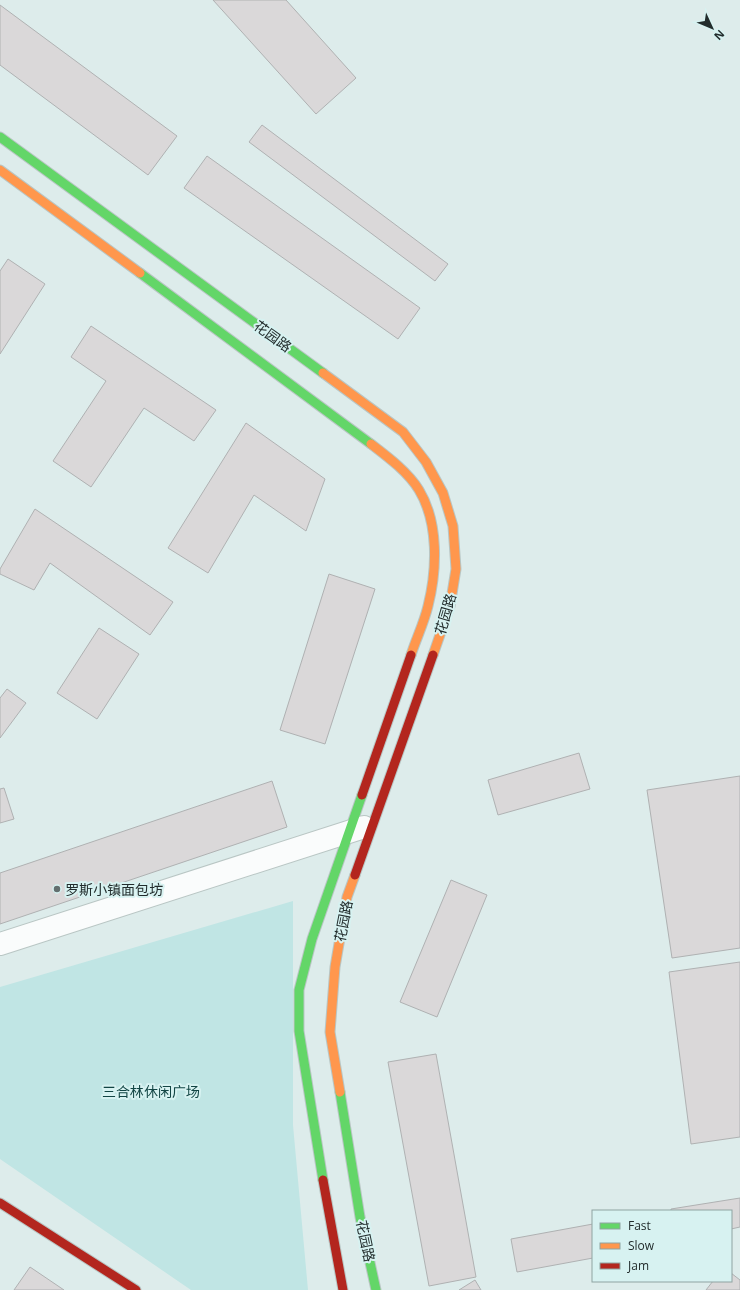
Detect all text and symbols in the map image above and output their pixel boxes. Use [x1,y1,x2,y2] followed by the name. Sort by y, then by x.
[692,8,732,48] north arrow
[711,27,728,44] text: N
[250,316,296,356] street label: 花园路
[430,591,460,637] street label: 花园路
[65,880,163,899] place label: 罗斯小镇面包坊
[52,884,62,894] marker: 罗斯小镇面包坊
[330,899,356,943] street label: 花园路
[102,1082,200,1101] park label: 三合林休闲广场
[592,1210,732,1282] legend
[628,1217,651,1234] text: Fast
[352,1218,380,1264] street label: 花园路
[628,1237,655,1254] text: Slow
[627,1257,649,1274] text: Jam

